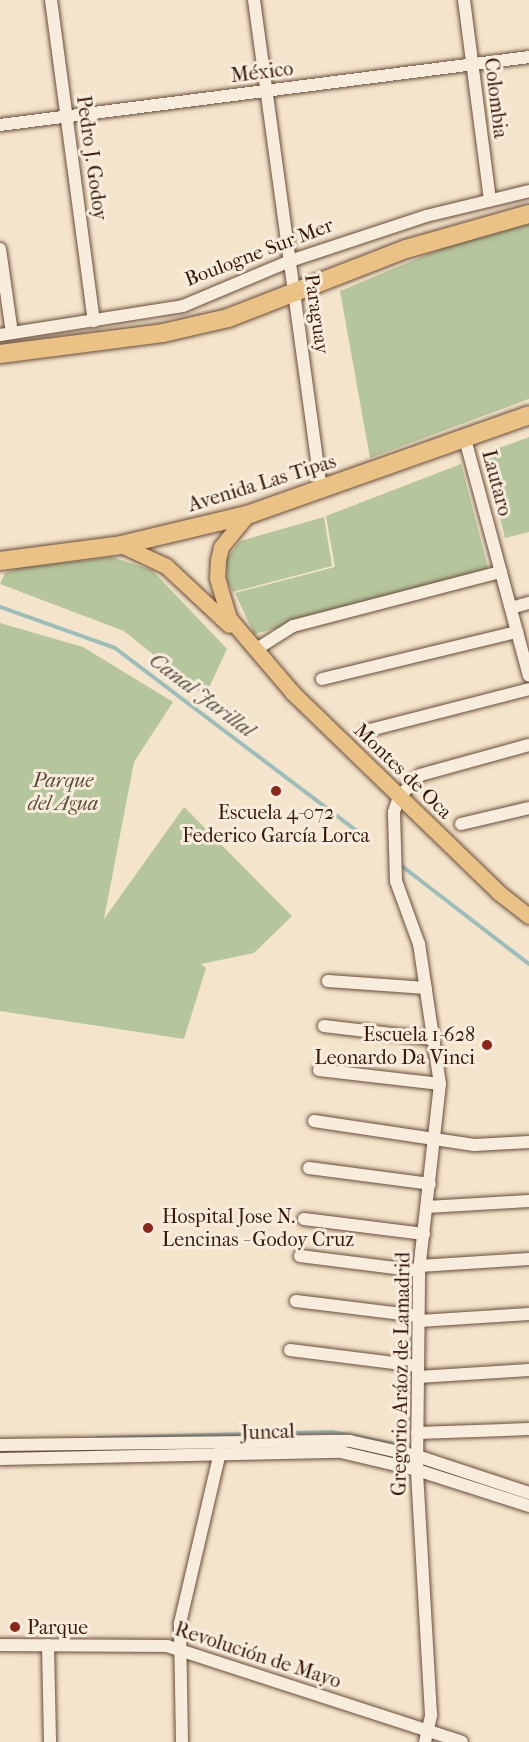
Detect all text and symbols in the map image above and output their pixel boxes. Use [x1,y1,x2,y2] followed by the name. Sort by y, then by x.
[229,56,295,88] street label: México
[479,56,513,140] street label: Colombia
[71,94,113,222] street label: Pedro J. Godoy
[181,213,337,291] street label: Boulogne Sur Mer
[299,272,335,356] street label: Paraguay
[477,447,517,519] street label: Lautaro
[185,449,339,517] street label: Avenida Las Tipas
[145,647,259,743] water label: Canal Jarillal
[349,718,457,824] street label: Montes de Oca
[28,768,98,815] park label: Parque del Agua
[269,784,283,798] marker: Escuela 4-072 Federico García Lorca
[182,801,370,848] place label: Escuela 4-072 Federico García Lorca
[315,1022,475,1069] place label: Escuela 1-628 Leonardo Da Vinci
[480,1038,494,1052] marker: Escuela 1-628 Leonardo Da Vinci
[162,1204,354,1251] place label: Hospital Jose N. Lencinas - Godoy Cruz
[139,1219,157,1237] marker: Hospital Jose N. Lencinas - Godoy Cruz
[387,1252,415,1496] street label: Gregorio Aráoz de Lamadrid
[241,1419,295,1445] street label: Juncal
[27,1615,88,1639] place label: Parque
[172,1617,344,1693] street label: Revolución de Mayo
[8,1620,22,1634] marker: Parque

